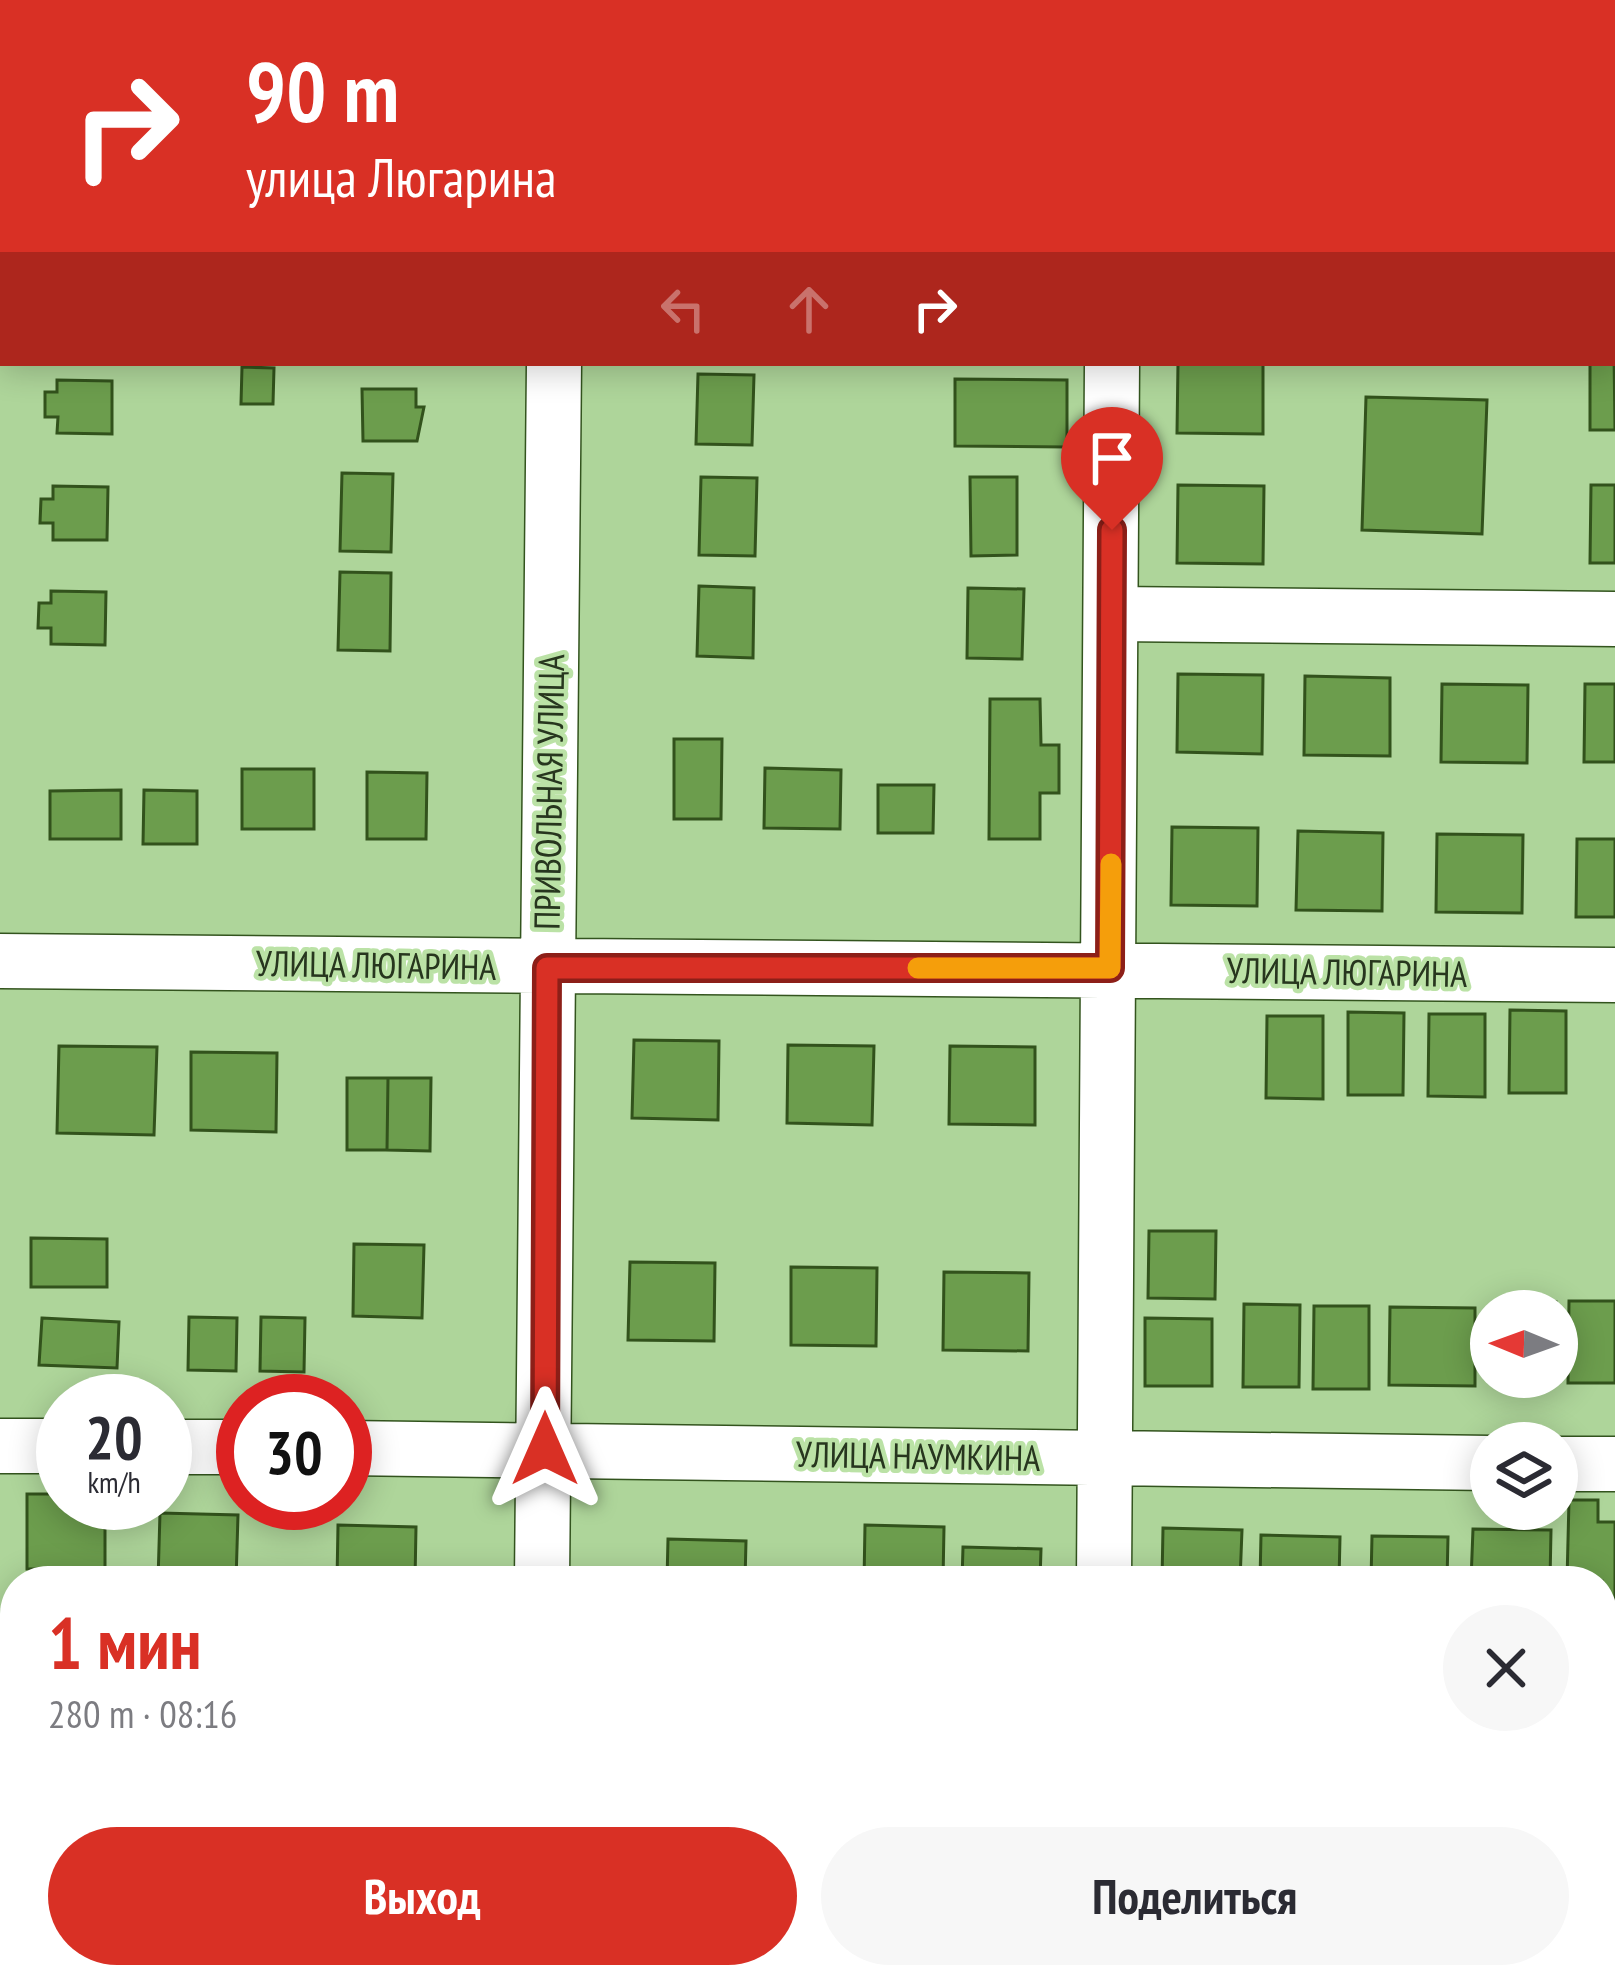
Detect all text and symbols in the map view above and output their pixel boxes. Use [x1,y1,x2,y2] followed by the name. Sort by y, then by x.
[246,36,399,145] text: 90 m
[48,48,204,204] icon: right
[246,142,557,212] text: улица Люгарина
[650,276,716,342] icon: left
[776,276,842,342] icon: ahead
[902,276,968,342] icon: right
[1061,407,1163,530] pin
[1079,425,1145,491] icon: arrive
[523,654,574,930] street label: ПРИВОЛЬНАЯ УЛИЦА
[255,939,497,990] street label: УЛИЦА ЛЮГАРИНА
[1226,946,1468,997] street label: УЛИЦА ЛЮГАРИНА
[1470,1290,1578,1398] north arrow
[1470,1290,1578,1530] map controls
[216,1374,372,1530] speed limit sign: 30
[482,1386,608,1512] position arrow
[85,1398,143,1476] text: 20
[1470,1422,1578,1530] button: layers
[795,1430,1041,1481] street label: УЛИЦА НАУМКИНА
[87,1462,141,1501] text: km/h
[48,1596,202,1689] text: 1 мин
[1443,1605,1569,1731] button: close
[48,1688,237,1739] text: 280 m · 08:16
[48,1827,797,1965] button: Выход
[821,1827,1569,1965] button: Поделиться

